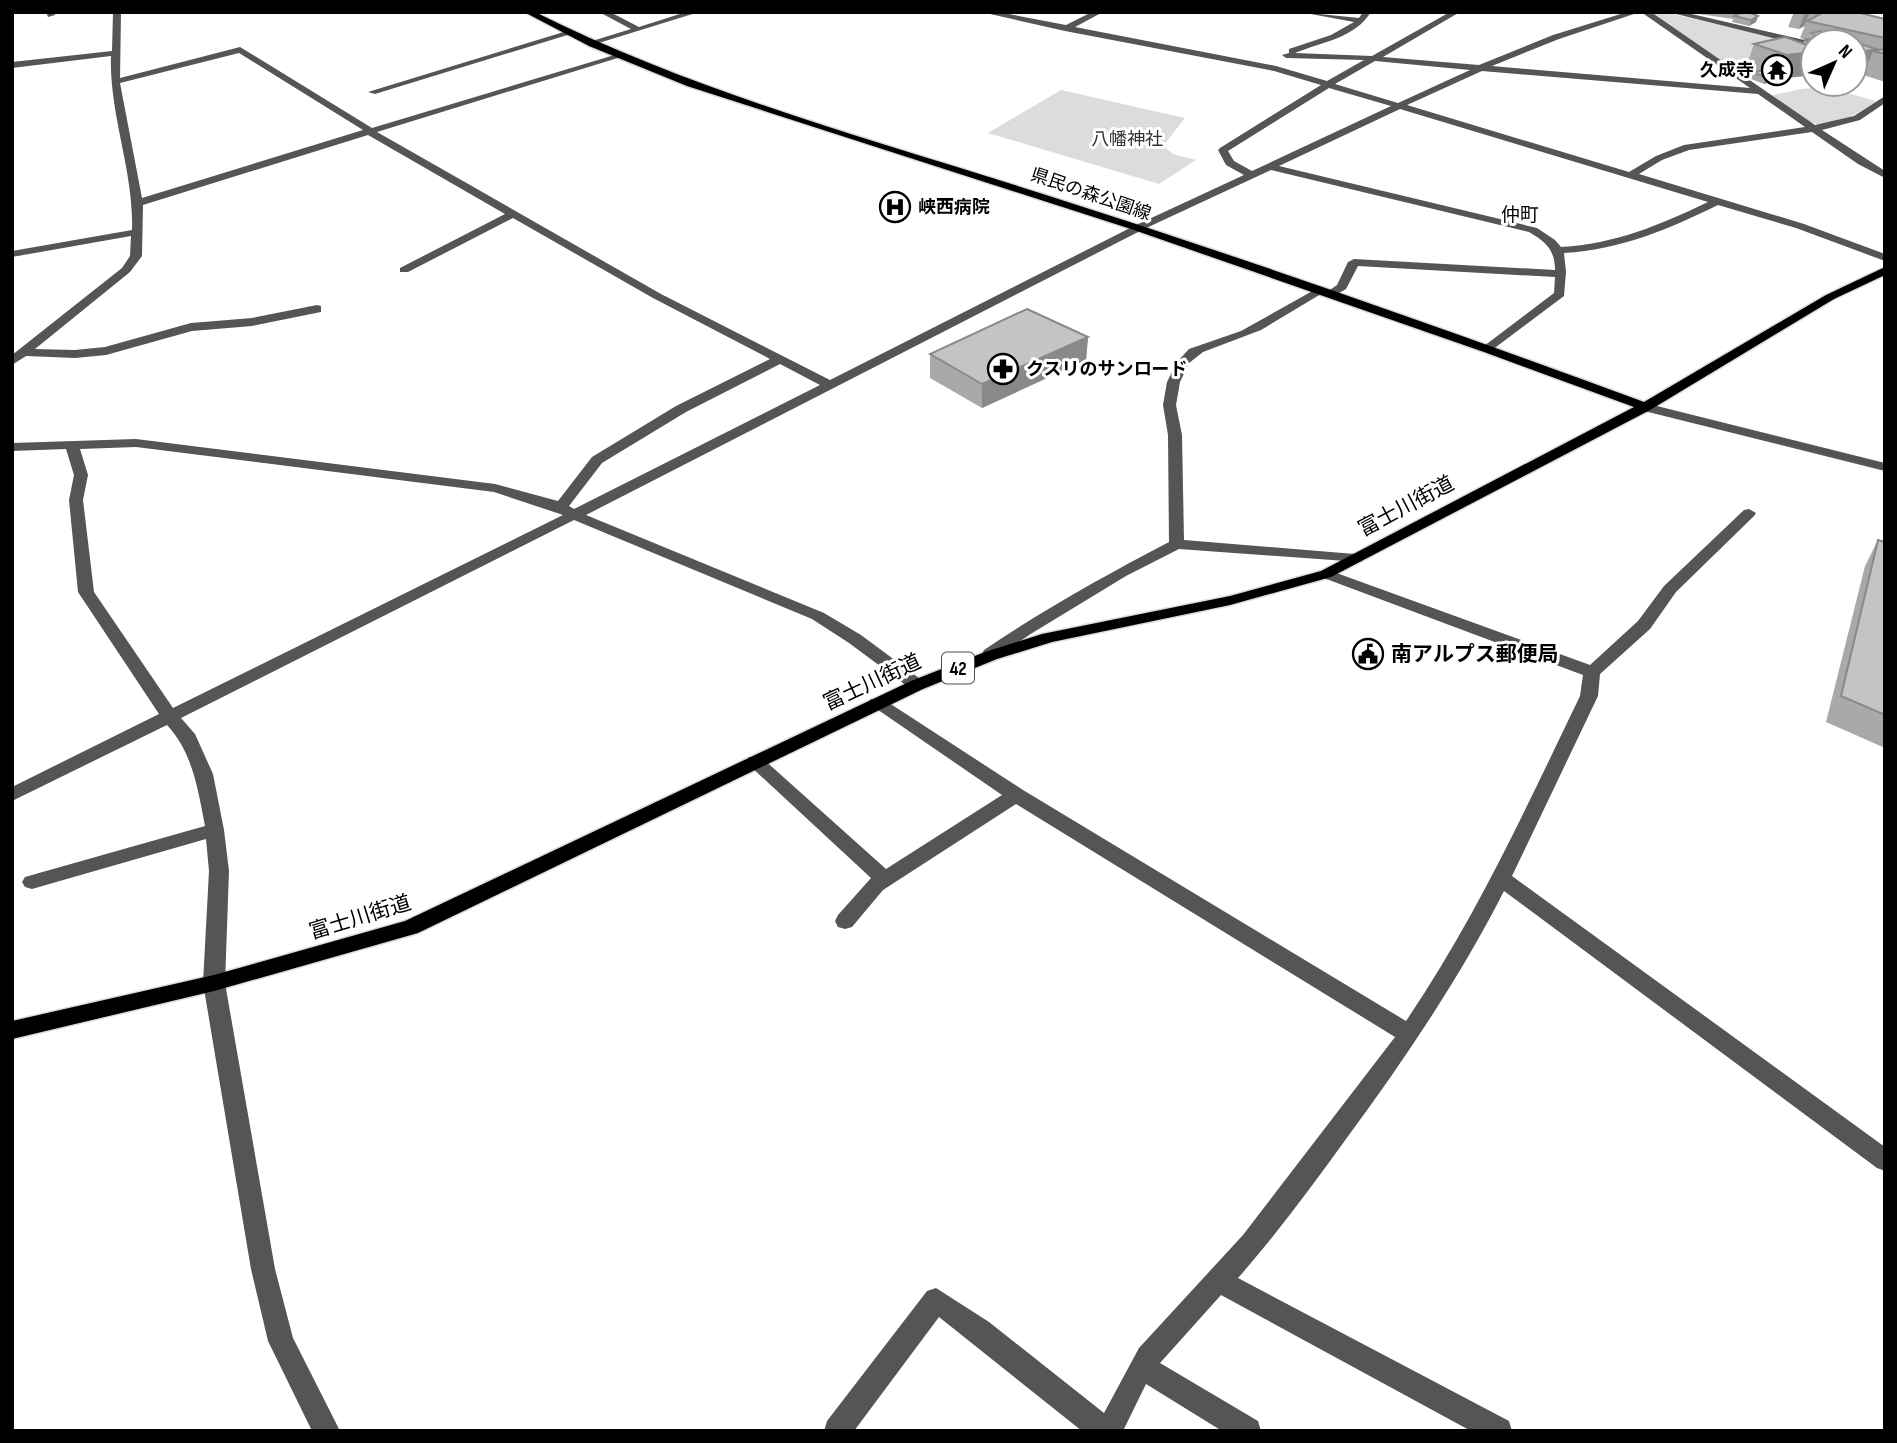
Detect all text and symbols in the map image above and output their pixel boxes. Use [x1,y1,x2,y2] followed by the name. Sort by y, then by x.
[1799,28,1869,98] north arrow
[1833,40,1857,64] text: N
[1760,53,1794,87] temple icon: 久成寺
[1700,60,1754,81] place label: 久成寺
[1091,129,1163,150] park label: 八幡神社
[1028,164,1154,225] street label: 県民の森公園線
[878,190,912,224] hospital icon: 峡西病院
[918,197,990,218] place label: 峡西病院
[1501,204,1539,227] district label: 仲町
[986,352,1020,386] pharmacy icon: クスリのサンロード
[1026,359,1187,380] place label: クスリのサンロード
[1354,471,1458,542] street label: 富士川街道
[1351,637,1385,671] public building icon: 南アルプス郵便局
[1391,642,1559,667] place label: 南アルプス郵便局
[819,649,925,716] street label: 富士川街道
[942,652,974,684] road number: 42
[306,890,414,945] street label: 富士川街道

